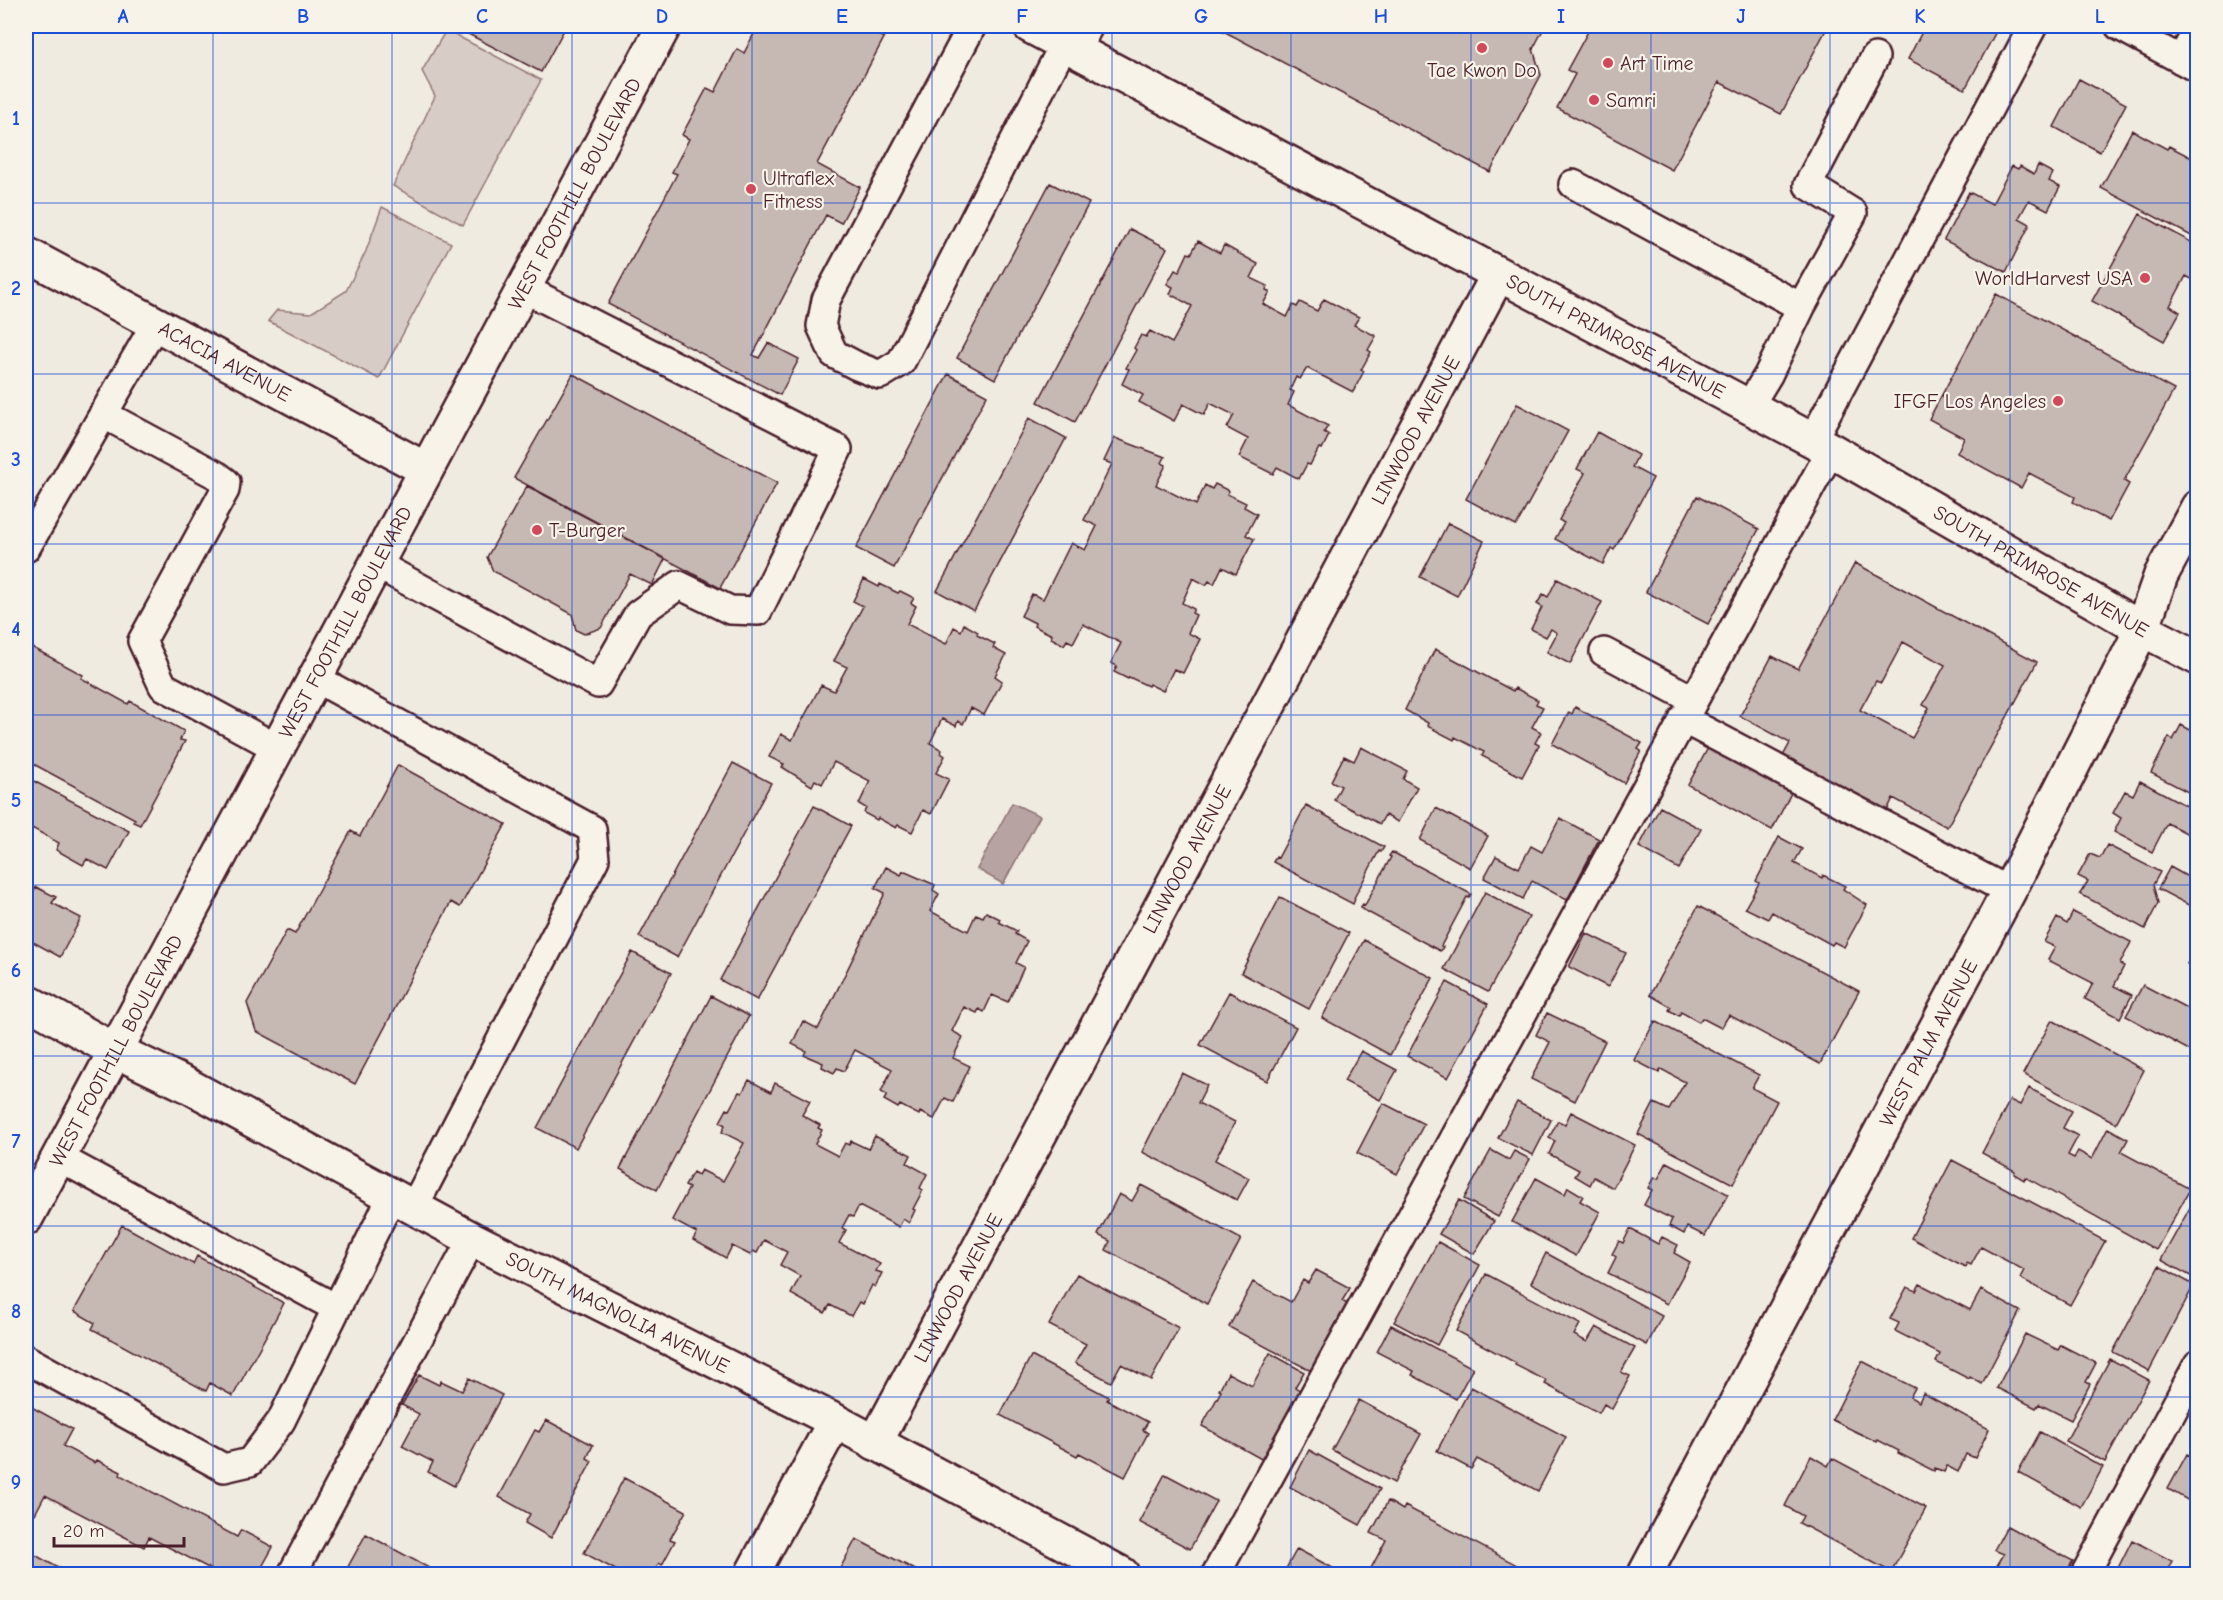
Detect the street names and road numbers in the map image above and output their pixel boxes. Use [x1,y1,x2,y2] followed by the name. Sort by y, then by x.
[503,74,646,313] street label: WEST FOOTHILL BOULEVARD
[1503,269,1729,403] street label: SOUTH PRIMROSE AVENUE
[155,316,295,406] street label: ACACIA AVENUE
[1366,352,1464,508] street label: LINWOOD AVENUE
[1930,500,2153,642] street label: SOUTH PRIMROSE AVENUE
[274,502,416,742] street label: WEST FOOTHILL BOULEVARD
[1138,781,1236,937] street label: LINWOOD AVENUE
[44,931,187,1170] street label: WEST FOOTHILL BOULEVARD
[1874,955,1982,1130] street label: WEST PALM AVENUE
[909,1209,1007,1366] street label: LINWOOD AVENUE
[502,1247,733,1378] street label: SOUTH MAGNOLIA AVENUE

